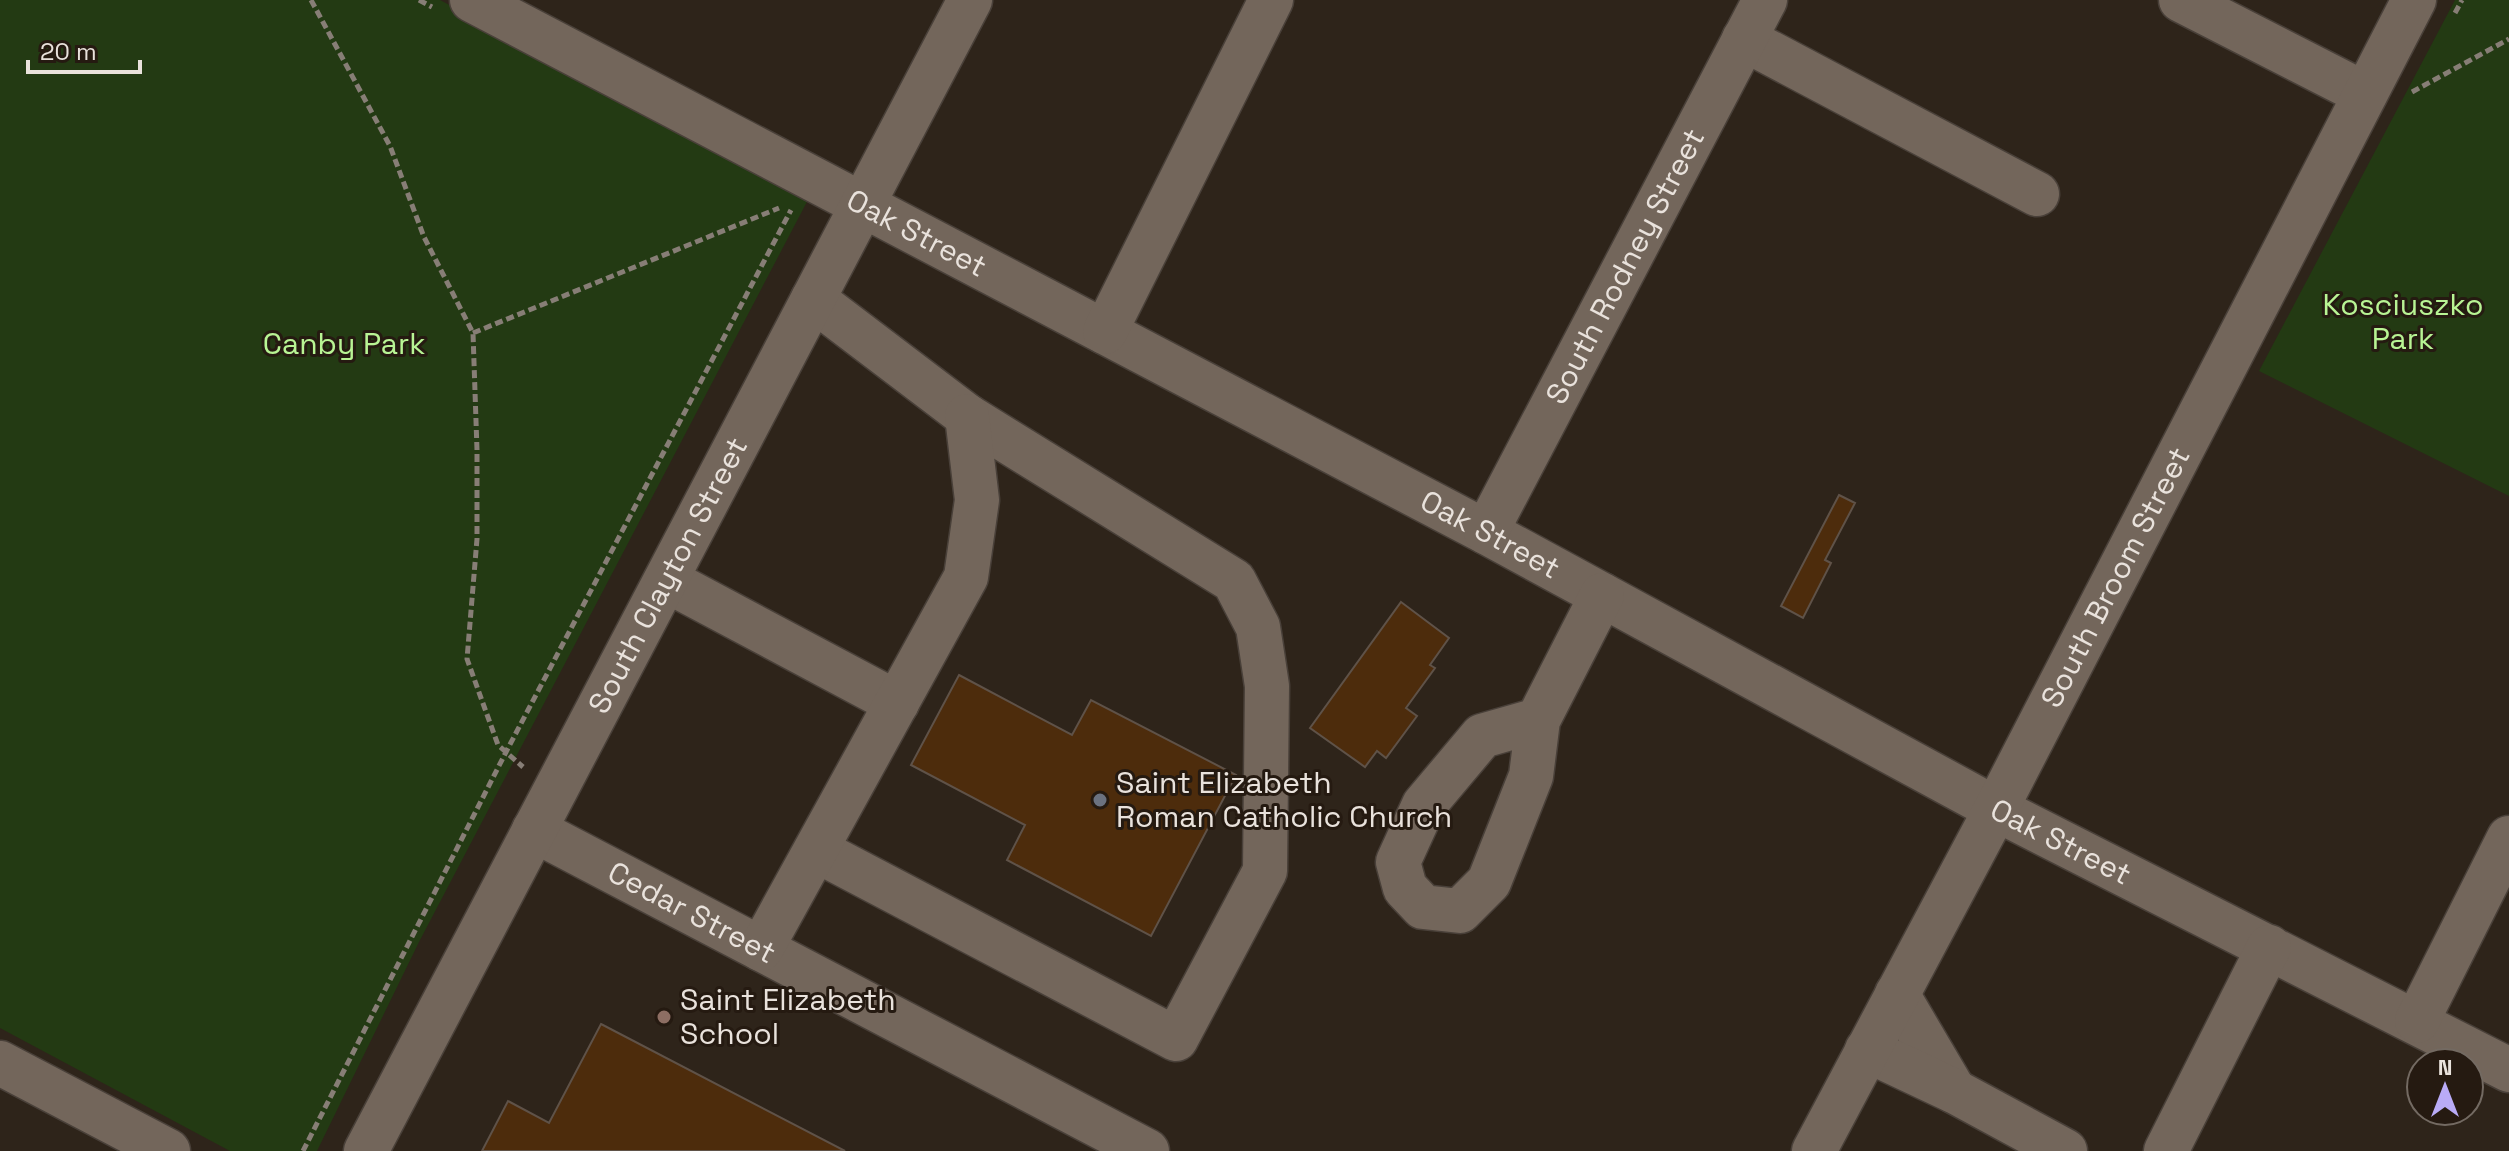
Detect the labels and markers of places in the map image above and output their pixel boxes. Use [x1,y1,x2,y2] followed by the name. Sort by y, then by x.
[1116,763,1452,836] place label: Saint Elizabeth Roman Catholic Church
[1091,791,1109,809] marker: Saint Elizabeth Roman Catholic Church
[680,980,896,1053] place label: Saint Elizabeth School
[655,1008,673,1026] marker: Saint Elizabeth School

